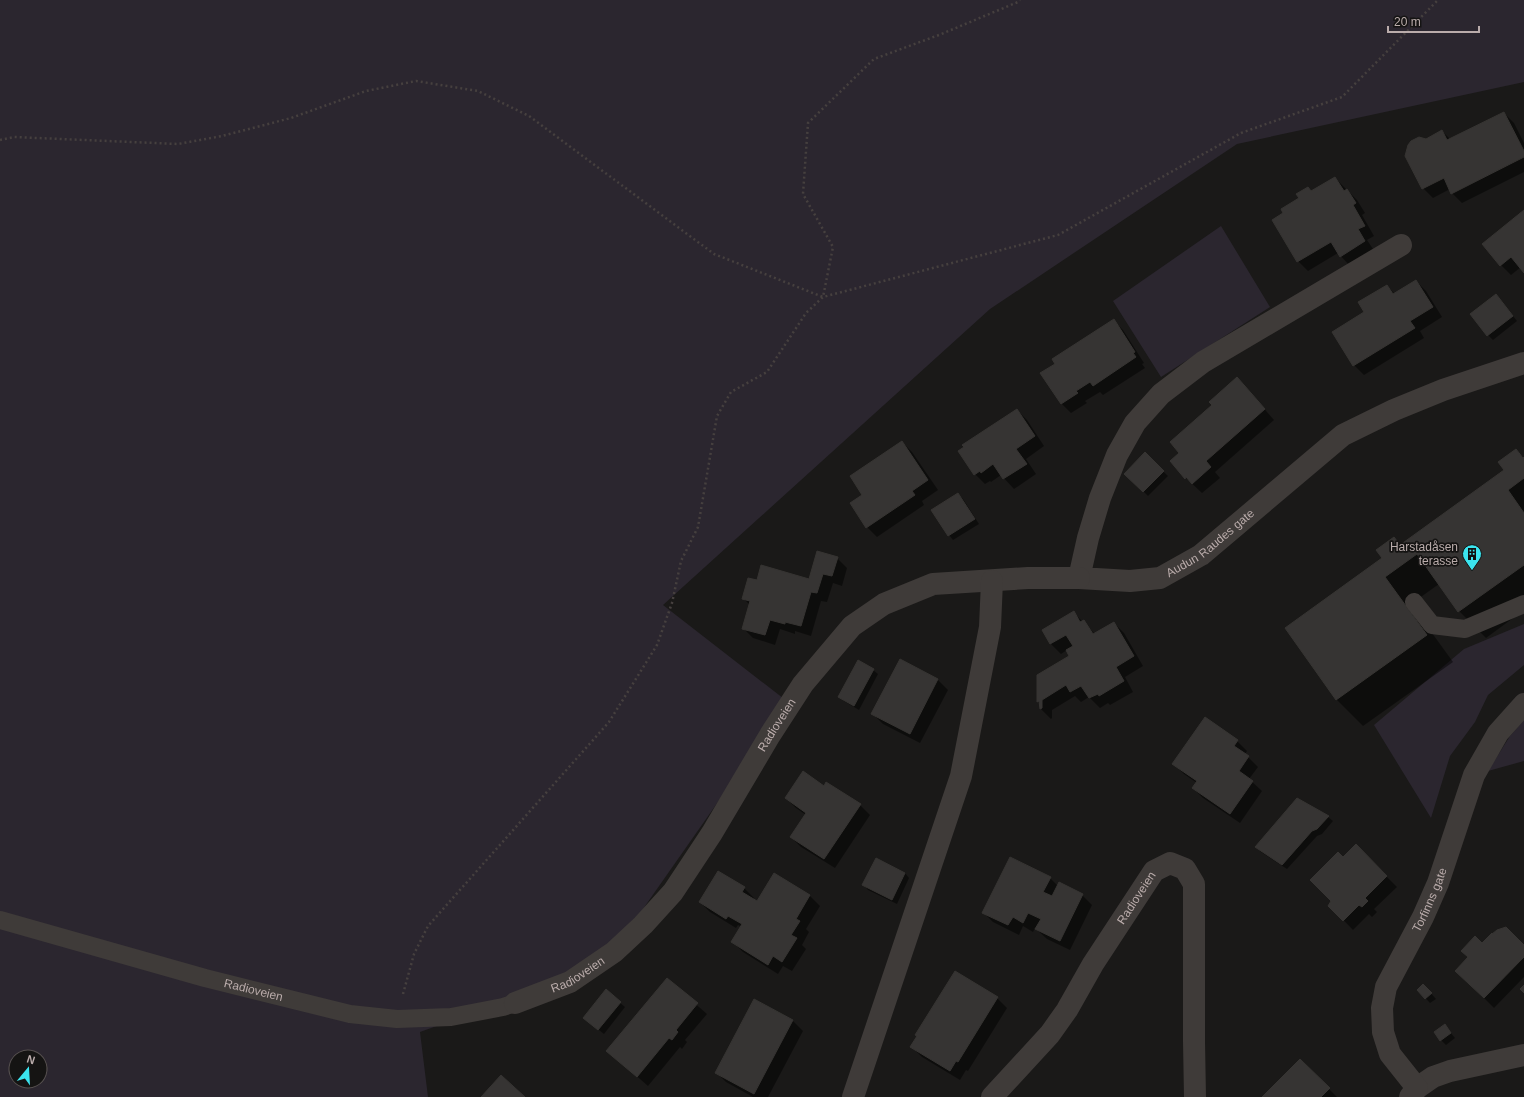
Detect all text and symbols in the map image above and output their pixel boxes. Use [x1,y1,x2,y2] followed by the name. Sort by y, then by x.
[1388,8,1479,34] scale bar
[1394,15,1421,29] text: 20 m
[1164,506,1257,580] street label: Audun Raudes gate
[1390,540,1458,568] place label: Harstadåsen terasse
[1461,543,1483,571] building icon: Harstadåsen terasse
[755,696,799,754] street label: Radioveien
[1409,866,1450,934] street label: Torfinns gate
[1114,869,1159,927] street label: Radioveien
[549,954,607,996] street label: Radioveien
[223,976,284,1004] street label: Radioveien
[8,1049,48,1089] north arrow
[25,1053,37,1066] text: N

